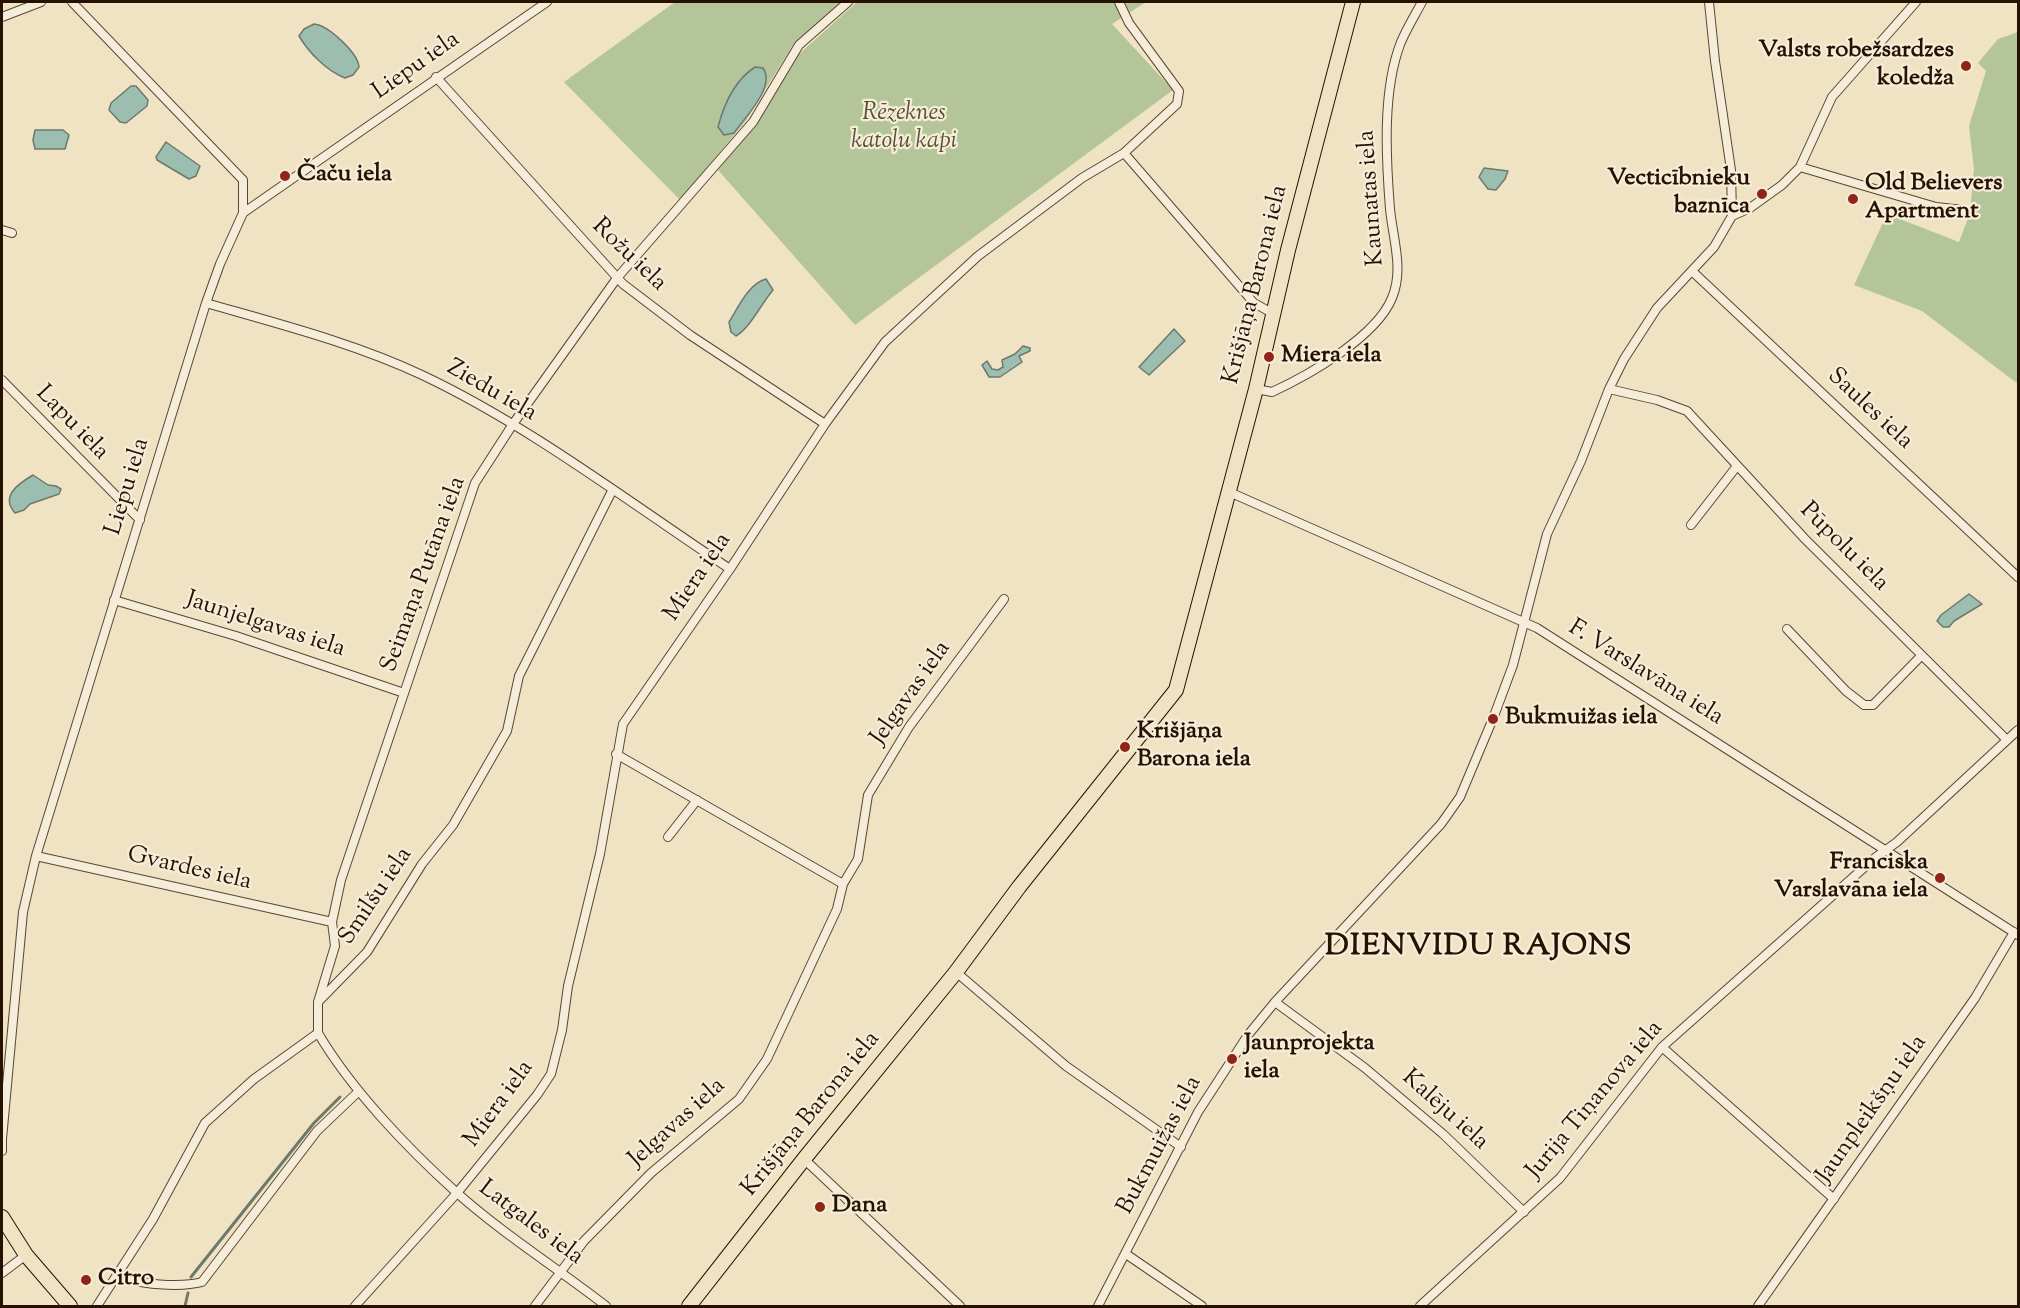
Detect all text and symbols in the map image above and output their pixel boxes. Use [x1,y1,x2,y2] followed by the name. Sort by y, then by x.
[368,27,466,107] street label: Liepu iela
[1758,38,1954,94] place label: Valsts robežsardzes koledža
[1959,59,1973,73] marker: Valsts robežsardzes koledža
[851,101,957,157] park label: Rēzeknes katoļu kapi
[1354,129,1392,267] street label: Kaunatas iela
[297,162,392,190] place label: Čaču iela
[1607,166,1750,222] place label: Vecticībnieku baznīca
[278,169,292,183] marker: Čaču iela
[1865,171,2002,227] place label: Old Believers Apartment
[1218,182,1296,388] street label: Krišjāņa Barona iela
[1755,187,1769,201] marker: Vecticībnieku baznīca
[1846,192,1860,206] marker: Old Believers Apartment
[584,213,672,299] street label: Rožu iela
[1281,343,1382,371] place label: Miera iela
[1262,350,1276,364] marker: Miera iela
[441,355,541,429] street label: Ziedu iela
[1820,363,1918,457] street label: Saules iela
[28,381,114,467] street label: Lapu iela
[101,435,157,539] street label: Liepu iela
[376,473,474,677] street label: Seimaņa Putāna iela
[1792,497,1894,599] street label: Pūpolu iela
[659,528,739,628] street label: Miera iela
[182,587,348,665] street label: Jaunjelgavas iela
[1562,615,1728,733] street label: F. Varslavāna iela
[866,636,958,752] street label: Jelgavas iela
[1505,705,1657,733] place label: Bukmuižas iela
[1486,712,1500,726] marker: Bukmuižas iela
[1137,719,1251,775] place label: Krišjāņa Barona iela
[1118,740,1132,754] marker: Krišjāņa Barona iela
[124,842,254,898] street label: Gvardes iela
[334,843,420,951] street label: Smilšu iela
[1774,850,1928,906] place label: Franciska Varslavāna iela
[1933,871,1947,885] marker: Franciska Varslavāna iela
[1325,931,1633,967] district label: DIENVIDU RAJONS
[1521,1016,1671,1186] street label: Jurija Tiņanova iela
[737,1027,887,1203] street label: Krišjāņa Barona iela
[1811,1030,1935,1190] street label: Jaunpleikšņu iela
[1244,1031,1375,1087] place label: Jaunprojekta iela
[1225,1052,1239,1066] marker: Jaunprojekta iela
[459,1056,541,1154] street label: Miera iela
[1395,1064,1493,1158] street label: Kalēju iela
[1112,1072,1210,1220] street label: Bukmuižas iela
[624,1073,732,1175] street label: Jelgavas iela
[472,1175,588,1273] street label: Latgales iela
[832,1193,887,1221] place label: Dana
[813,1200,827,1214] marker: Dana
[98,1266,154,1294] place label: Citro
[79,1273,93,1287] marker: Citro

